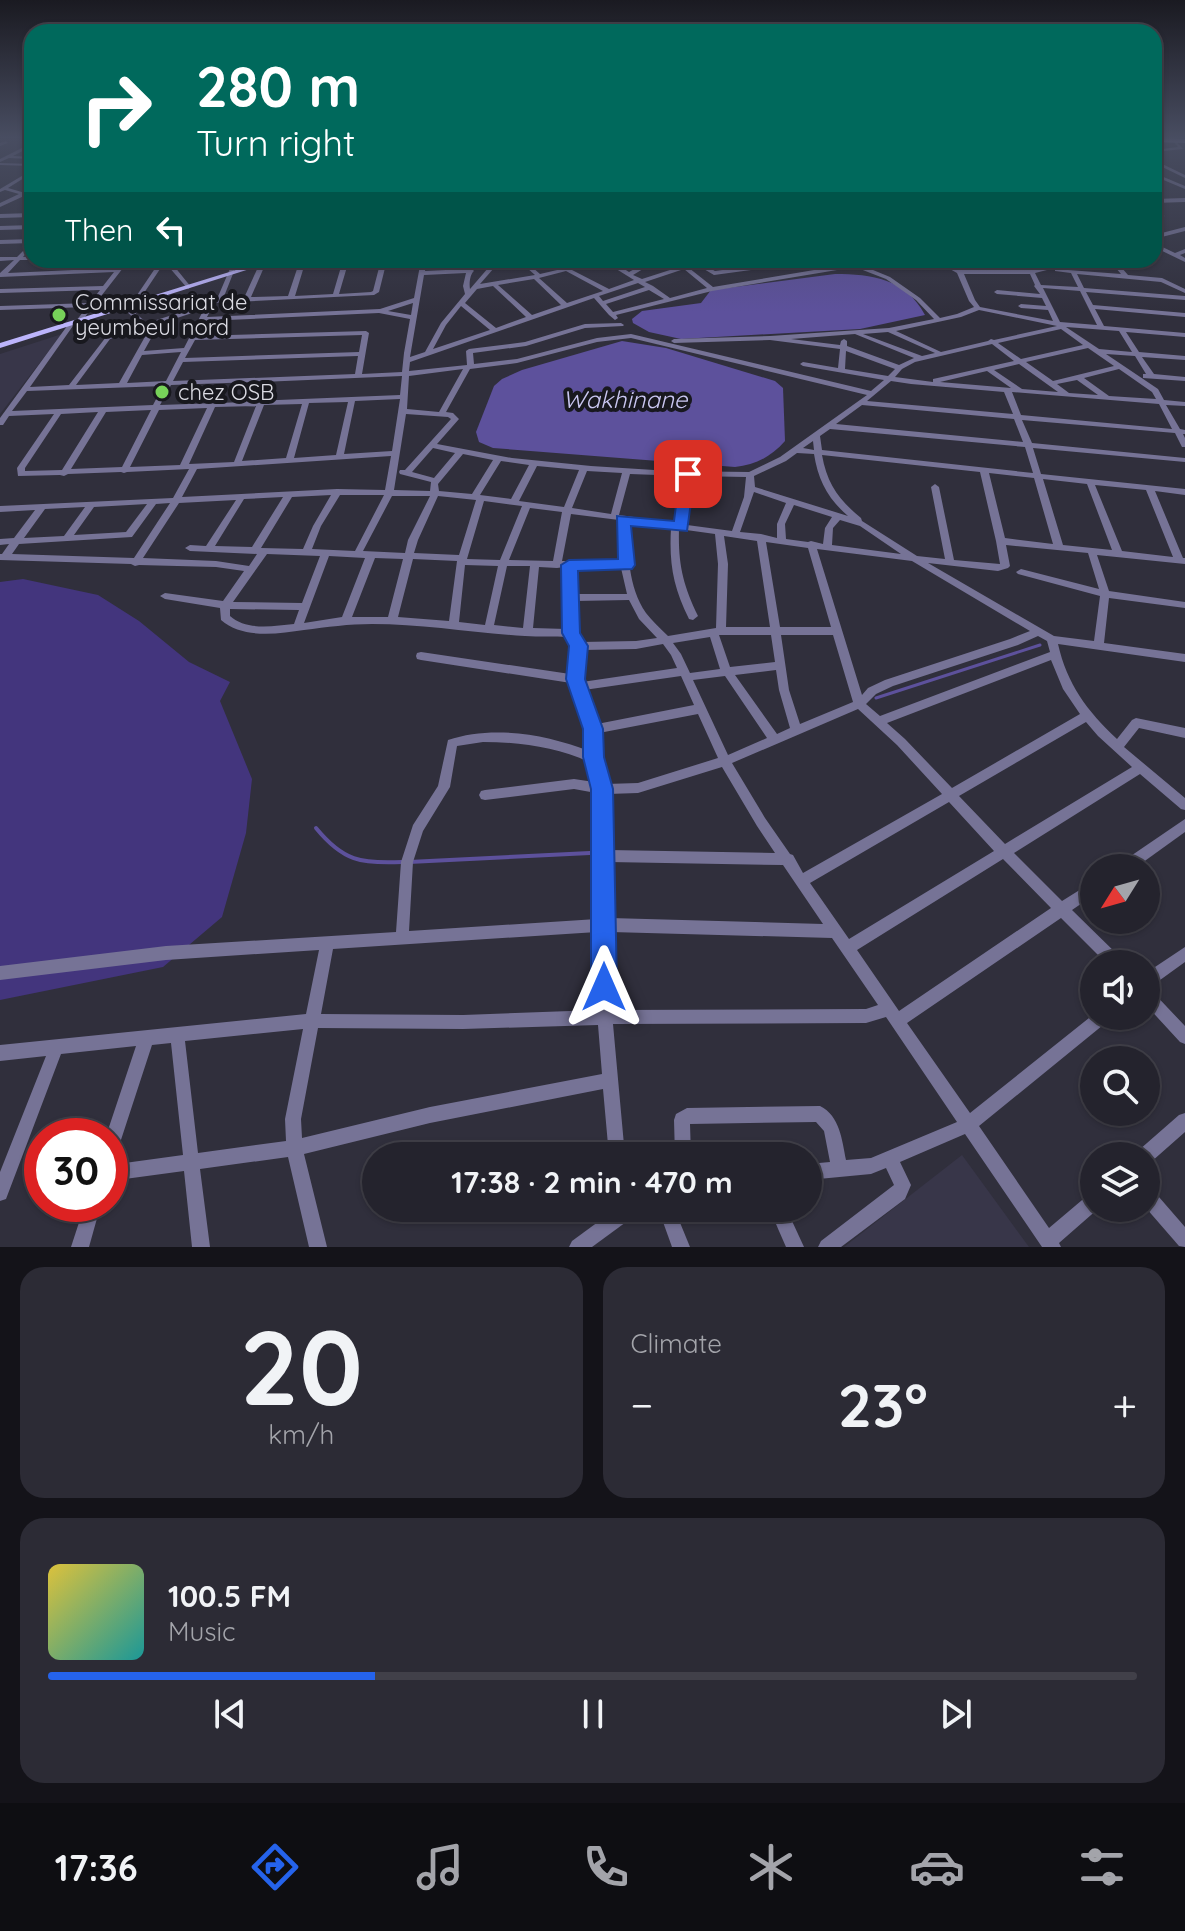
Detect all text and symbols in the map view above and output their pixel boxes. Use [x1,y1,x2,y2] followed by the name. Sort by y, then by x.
[196,51,360,121] text: 280 m
[64,56,168,160] icon: right
[196,120,355,165] text: Turn right
[149,208,193,252] icon: left
[64,211,133,249] text: Then
[75,288,247,341] place label: Commissariat de yeumbeul nord
[50,306,68,324] marker: Commissariat de yeumbeul nord
[178,378,274,406] place label: chez OSB
[153,383,171,401] marker: chez OSB
[563,384,689,414] water label: Wakhinane
[654,440,722,508] pin
[666,452,710,496] icon: arrive
[1080,854,1160,934] north arrow
[1080,854,1160,1222] map controls
[562,945,646,1029] position arrow
[1080,950,1160,1030] button: sound
[1080,1046,1160,1126] button: search
[24,1118,128,1222] speed limit sign: 30
[1080,1142,1160,1222] button: layers
[451,1163,733,1201] text: 17:38 · 2 min · 470 m
[240,1301,363,1431] text: 20
[631,1327,722,1360] text: Climate
[838,1367,928,1442] text: 23°
[631,1377,653,1432] text: −
[1112,1377,1137,1432] text: +
[268,1418,334,1451] text: km/h
[168,1577,291,1615] text: 100.5 FM
[168,1615,236,1648] text: Music
[208,1692,252,1736] icon: previous
[571,1692,615,1736] icon: pause
[934,1692,978,1736] icon: next
[247,1839,303,1895] icon: directions
[412,1839,468,1895] icon: music
[578,1839,634,1895] icon: phone
[743,1839,799,1895] icon: climate
[909,1839,965,1895] icon: car
[1074,1839,1130,1895] icon: filters
[55,1845,138,1890] text: 17:36

